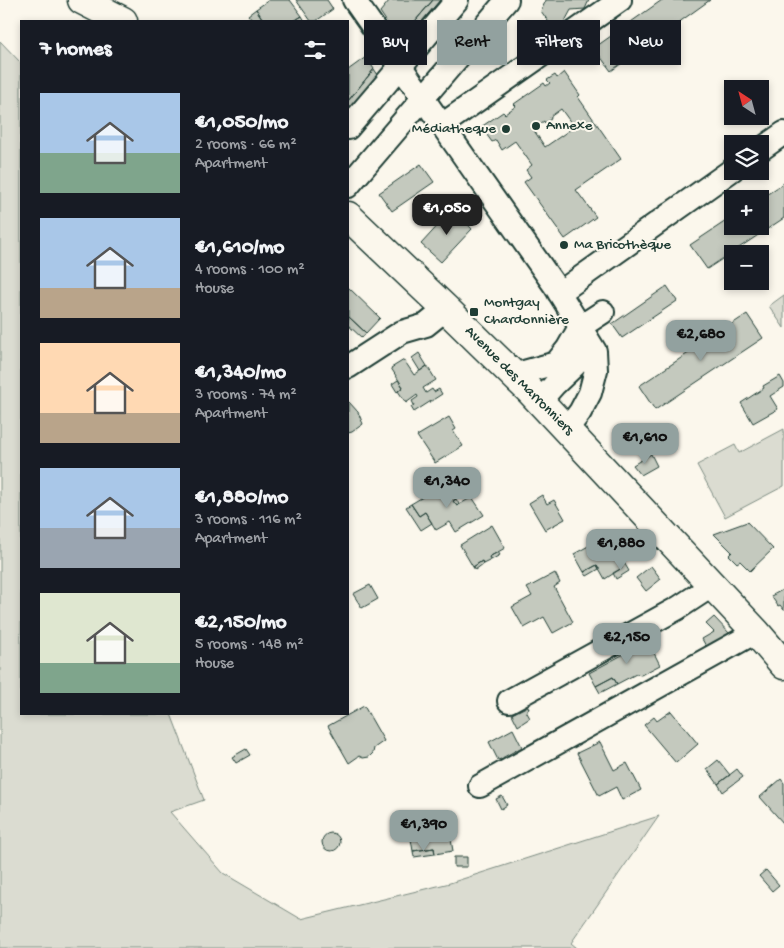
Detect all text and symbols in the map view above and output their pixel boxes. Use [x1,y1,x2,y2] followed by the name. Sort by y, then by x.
[364,20,427,65] chip: Buy
[437,20,507,65] chip: Rent
[517,20,600,65] chip: Filters
[610,20,681,65] chip: New
[301,36,329,64] icon: filters
[40,38,112,63] text: 7 homes
[724,80,769,125] north arrow
[724,80,769,290] map controls
[195,111,288,136] text: €1,050/mo
[80,113,140,173] icon: home
[546,117,593,135] place label: Annexe
[412,120,496,138] place label: Médiatheque
[530,120,542,132] marker: Annexe
[500,123,512,135] marker: Médiatheque
[724,135,769,180] button: layers
[195,136,296,155] text: 2 rooms · 66 m²
[195,155,267,174] text: Apartment
[724,190,769,235] button: +
[406,194,488,236] pin: €1,050
[423,200,471,219] text: €1,050
[195,236,284,261] text: €1,610/mo
[574,236,671,254] place label: Ma Bricothèque
[80,238,140,298] icon: home
[558,239,570,251] marker: Ma Bricothèque
[724,245,769,290] button: −
[195,261,305,280] text: 4 rooms · 100 m²
[195,280,234,299] text: House
[484,294,569,329] place label: Montgay Chardonnière
[468,306,480,318] marker: Montgay Chardonnière
[660,320,742,362] pin: €2,680
[460,322,578,440] street label: Avenue des Marronniers
[677,326,725,345] text: €2,680
[195,361,286,386] text: €1,340/mo
[80,363,140,423] icon: home
[195,386,297,405] text: 3 rooms · 74 m²
[195,405,267,424] text: Apartment
[604,422,686,465] pin: €1,610
[623,429,667,448] text: €1,610
[406,466,488,509] pin: €1,340
[424,473,470,492] text: €1,340
[195,486,288,511] text: €1,880/mo
[80,488,140,548] icon: home
[195,511,302,530] text: 3 rooms · 116 m²
[580,528,662,571] pin: €1,880
[195,530,267,549] text: Apartment
[597,535,645,554] text: €1,880
[195,611,287,636] text: €2,150/mo
[80,613,140,673] icon: home
[586,622,668,665] pin: €2,150
[604,629,650,648] text: €2,150
[195,636,304,655] text: 5 rooms · 148 m²
[195,655,234,674] text: House
[383,810,465,852] pin: €1,390
[401,816,447,835] text: €1,390

